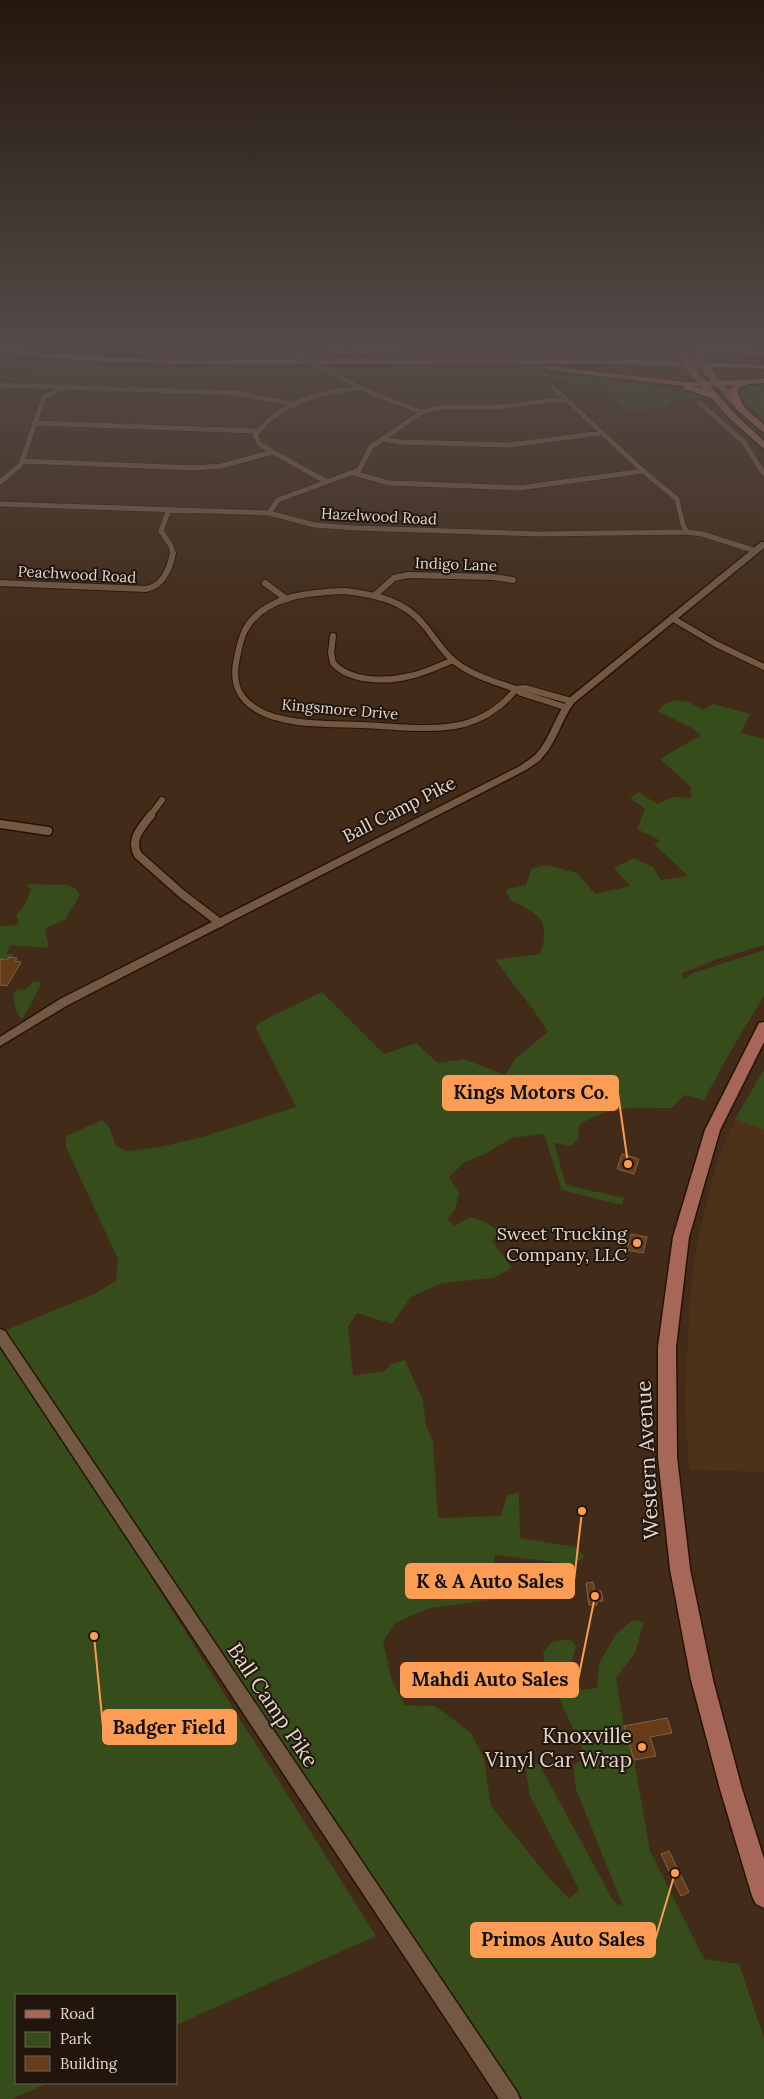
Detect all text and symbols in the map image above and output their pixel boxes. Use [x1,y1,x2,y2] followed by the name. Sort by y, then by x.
[321,503,438,529] street label: Hazelwood Road
[415,553,497,575] street label: Indigo Lane
[17,561,137,587] street label: Peachwood Road
[281,694,399,724] street label: Kingsmore Drive
[339,771,460,847] street label: Ball Camp Pike
[443,1076,618,1110] callout: Kings Motors Co.
[453,1080,609,1104] text: Kings Motors Co.
[497,1222,628,1266] place label: Sweet Trucking Company, LLC
[631,1237,643,1249] marker: Sweet Trucking Company, LLC
[629,1380,665,1540] street label: Western Avenue
[406,1564,574,1598] callout: K & A Auto Sales
[416,1569,564,1593] text: K & A Auto Sales
[221,1638,325,1772] street label: Ball Camp Pike
[401,1663,578,1697] callout: Mahdi Auto Sales
[412,1667,568,1691] text: Mahdi Auto Sales
[103,1710,236,1744] callout: Badger Field
[113,1715,225,1739] text: Badger Field
[484,1722,632,1773] place label: Knoxville Vinyl Car Wrap
[636,1741,648,1753] marker: Knoxville Vinyl Car Wrap
[471,1923,655,1957] callout: Primos Auto Sales
[481,1927,645,1951] text: Primos Auto Sales
[15,1994,178,2084] legend
[60,2004,95,2023] text: Road
[60,2029,91,2048] text: Park
[60,2054,118,2073] text: Building

